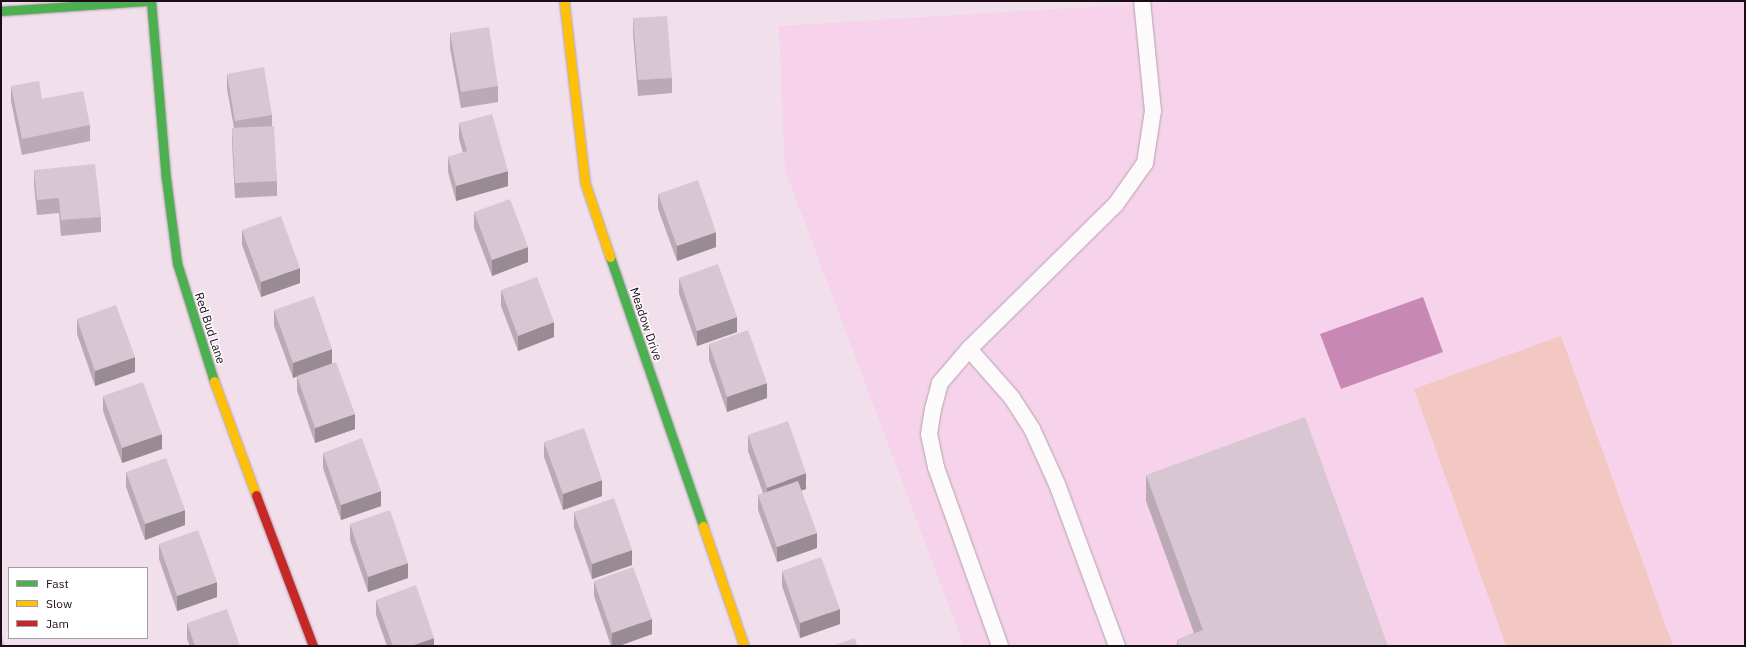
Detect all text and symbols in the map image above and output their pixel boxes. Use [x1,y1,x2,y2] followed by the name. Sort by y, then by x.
[627,286,665,362] street label: Meadow Drive
[192,291,228,365] street label: Red Bud Lane
[8,567,148,639] legend
[46,576,69,591] text: Fast
[46,596,72,611] text: Slow
[46,616,69,631] text: Jam

